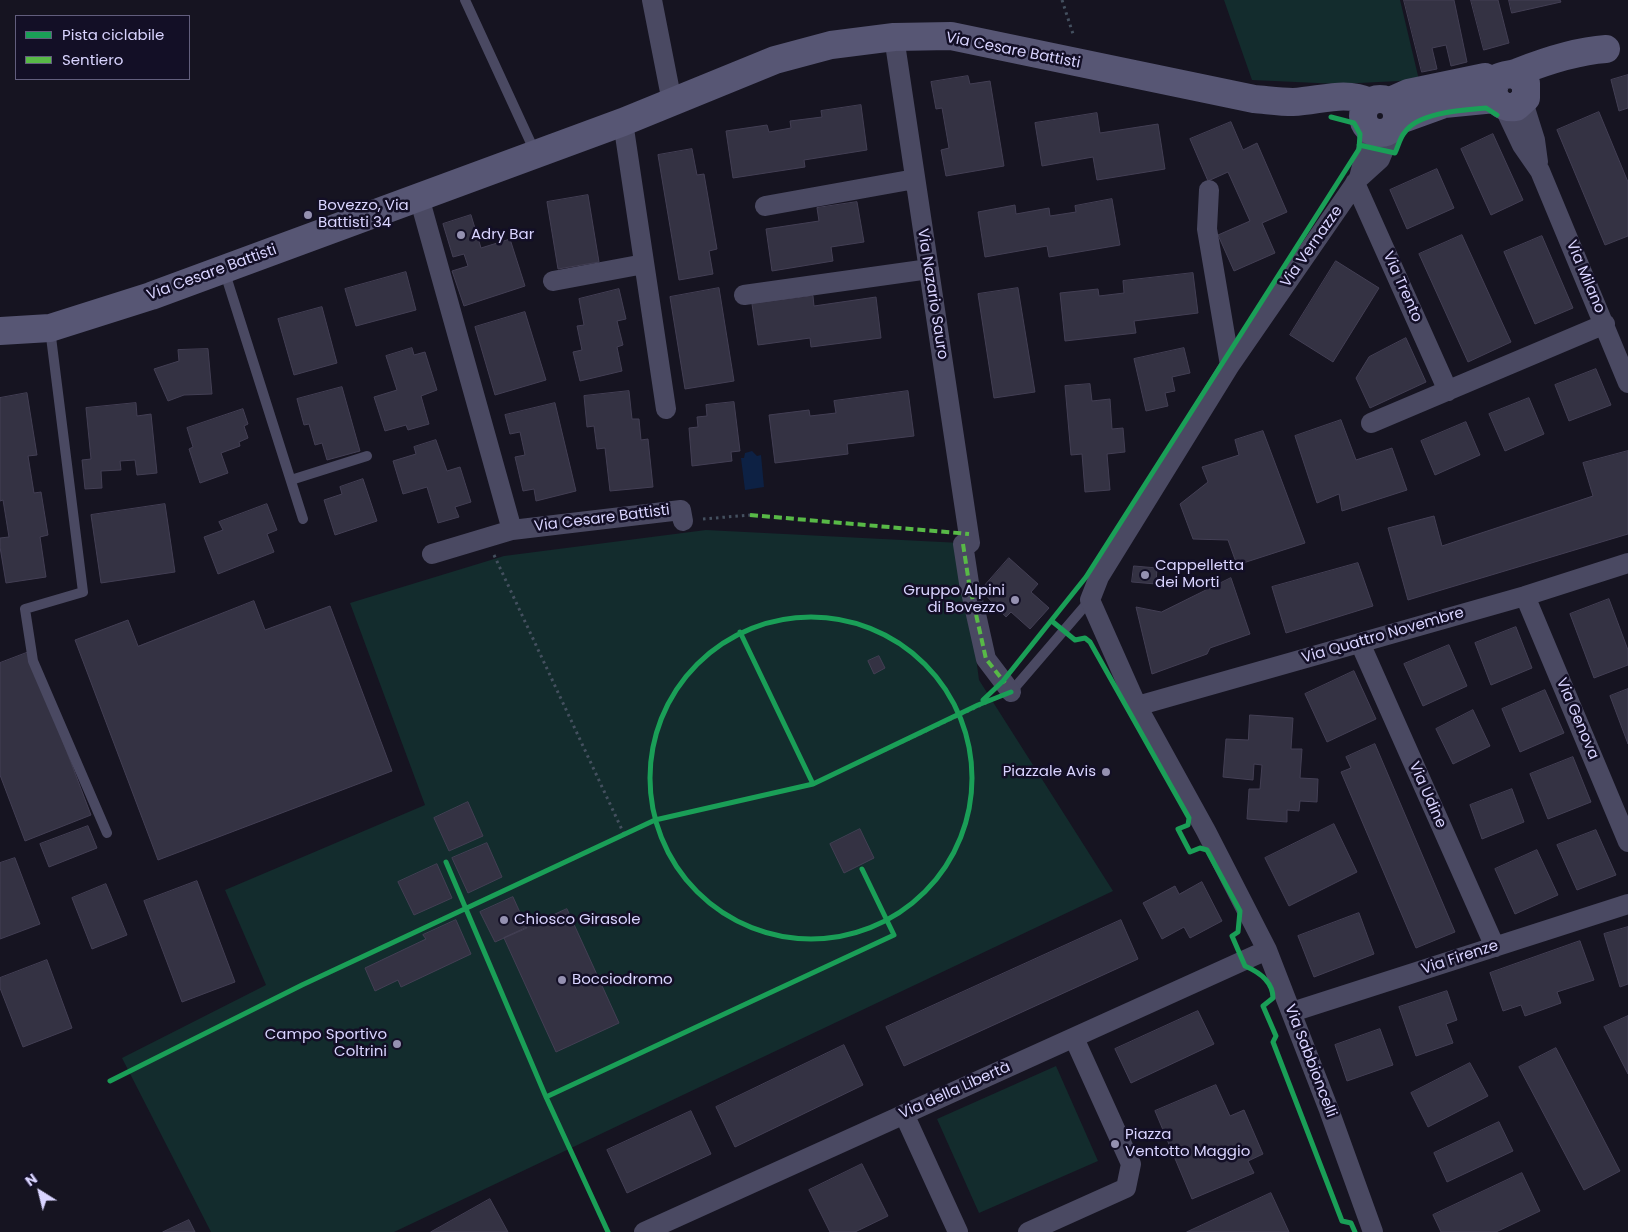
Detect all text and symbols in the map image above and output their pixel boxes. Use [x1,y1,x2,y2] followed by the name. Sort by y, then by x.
[15,15,190,80] legend
[62,24,164,45] text: Pista ciclabile
[944,29,1082,73] street label: Via Cesare Battisti
[62,49,123,70] text: Sentiero
[318,197,409,232] place label: Bovezzo, Via Battisti 34
[1277,203,1347,291] street label: Via Vernazze
[302,209,314,221] marker: Bovezzo, Via Battisti 34
[471,226,534,244] place label: Adry Bar
[913,227,951,361] street label: Via Nazario Sauro
[455,229,467,241] marker: Adry Bar
[1562,238,1608,316] street label: Via Milano
[145,241,279,305] street label: Via Cesare Battisti
[1378,249,1426,325] street label: Via Trento
[533,502,671,536] street label: Via Cesare Battisti
[1155,557,1244,592] place label: Cappelletta dei Morti
[1139,569,1151,581] marker: Cappelletta dei Morti
[903,582,1005,617] place label: Gruppo Alpini di Bovezzo
[1009,594,1021,606] marker: Gruppo Alpini di Bovezzo
[1300,604,1466,668] street label: Via Quattro Novembre
[1552,676,1602,762] street label: Via Genova
[1404,759,1450,831] street label: Via Udine
[1003,763,1096,781] place label: Piazzale Avis
[1100,766,1112,778] marker: Piazzale Avis
[514,911,641,929] place label: Chiosco Girasole
[498,914,510,926] marker: Chiosco Girasole
[1419,937,1501,979] street label: Via Firenze
[572,971,673,989] place label: Bocciodromo
[556,974,568,986] marker: Bocciodromo
[1280,1002,1340,1120] street label: Via Sabbioncelli
[265,1026,387,1061] place label: Campo Sportivo Coltrini
[391,1038,403,1050] marker: Campo Sportivo Coltrini
[897,1058,1013,1124] street label: Via della Libertà
[1125,1126,1250,1161] place label: Piazza Ventotto Maggio
[1109,1138,1121,1150] marker: Piazza Ventotto Maggio
[15,1167,65,1217] north arrow
[21,1169,41,1191] text: N

